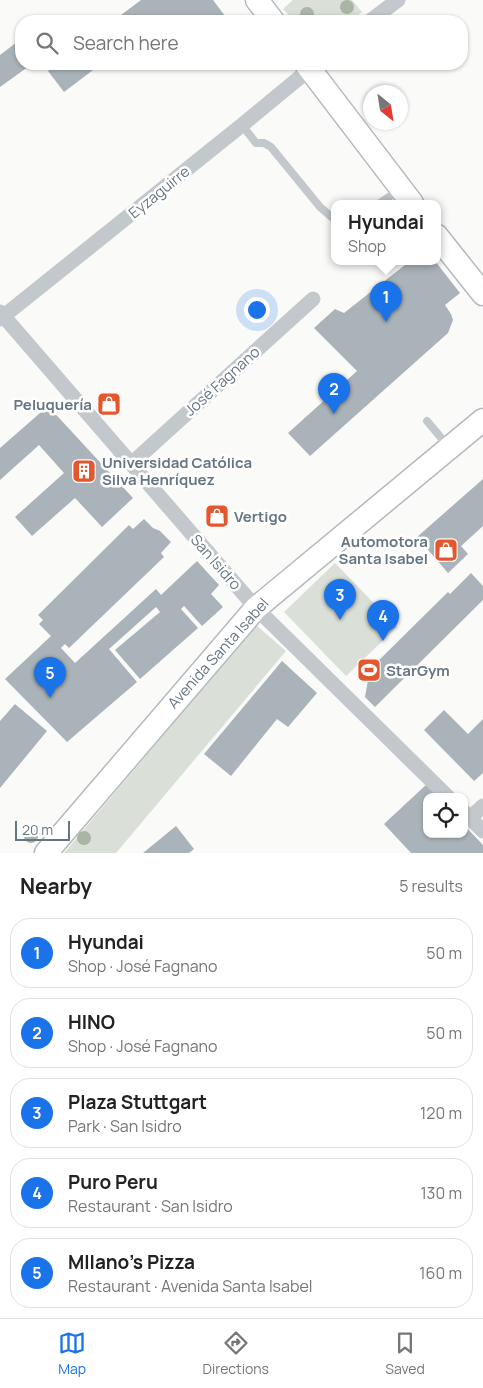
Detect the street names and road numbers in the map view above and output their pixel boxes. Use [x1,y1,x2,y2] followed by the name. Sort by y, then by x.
[124,161,194,223] street label: Eyzaguirre
[180,341,264,421] street label: José Fagnano
[186,530,246,594] street label: San Isidro
[163,593,273,713] street label: Avenida Santa Isabel

